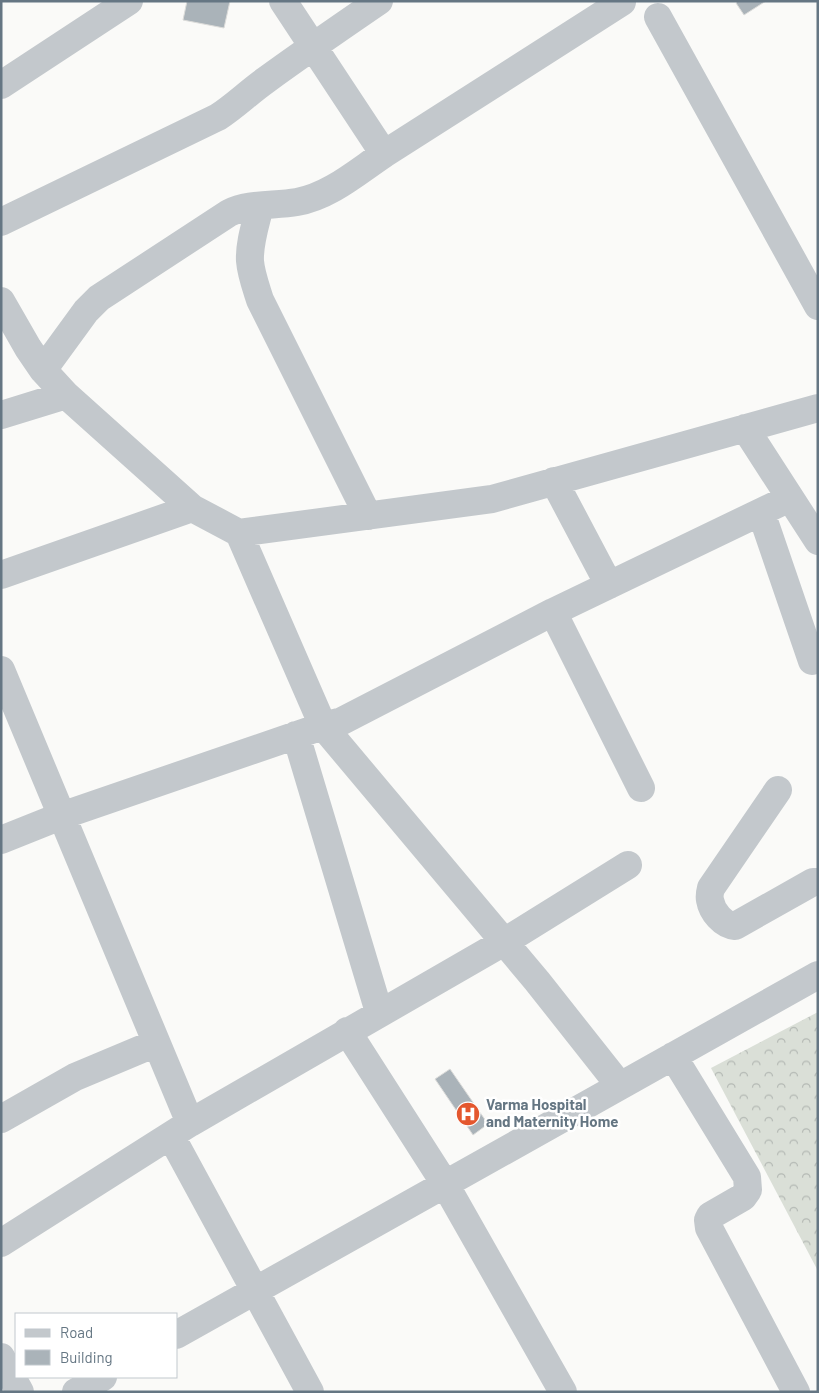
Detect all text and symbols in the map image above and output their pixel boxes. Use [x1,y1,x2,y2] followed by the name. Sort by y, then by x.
[486,1095,618,1130] place label: Varma Hospital and Maternity Home
[455,1101,481,1127] hospital icon: Varma Hospital and Maternity Home
[15,1313,178,1378] legend
[60,1323,93,1341] text: Road
[60,1348,113,1366] text: Building

